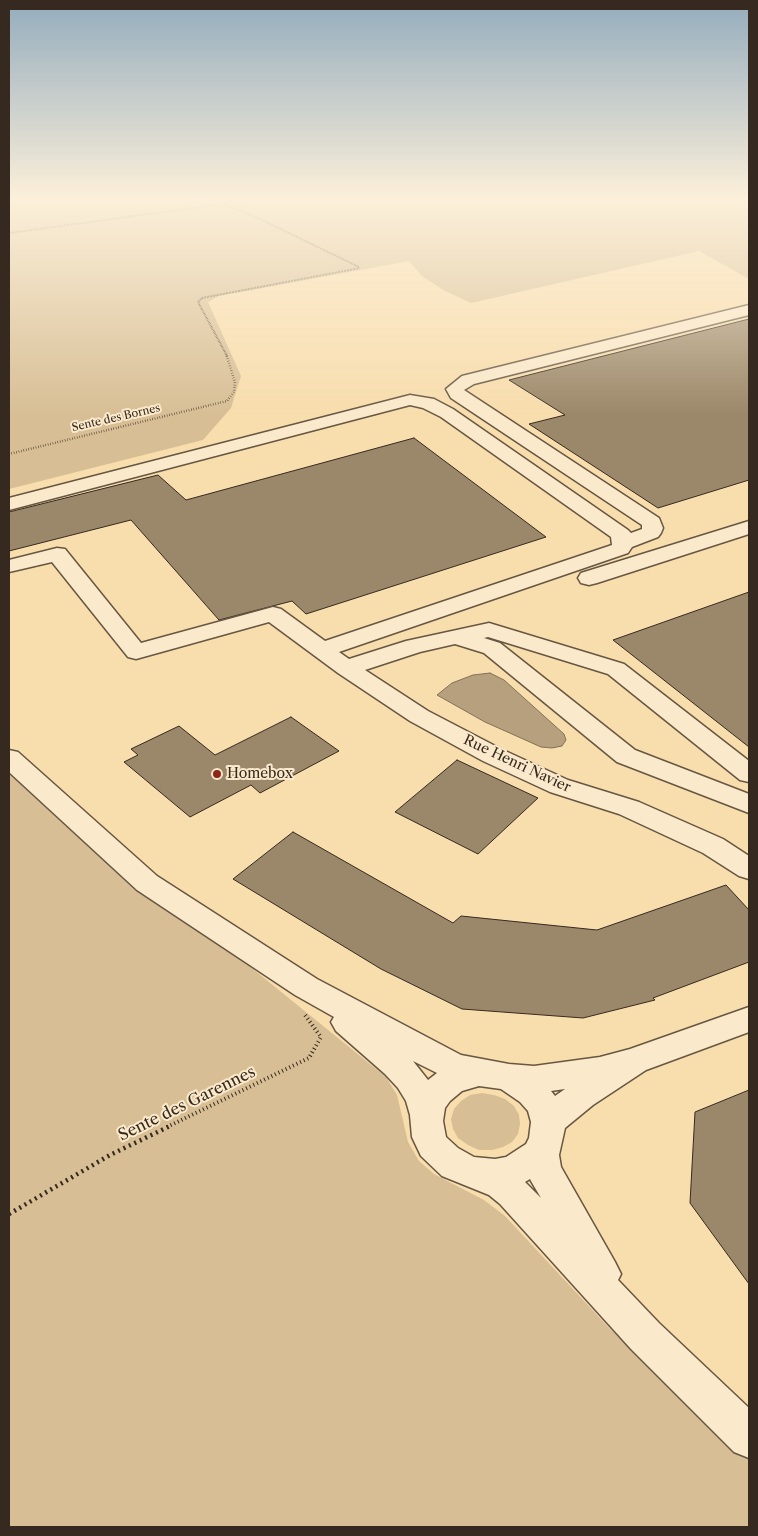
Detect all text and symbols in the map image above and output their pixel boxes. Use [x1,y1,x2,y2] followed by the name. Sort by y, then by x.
[71,401,161,435] street label: Sente des Bornes
[461,732,573,796] street label: Rue Henri Navier
[227,766,293,782] place label: Homebox
[211,768,223,780] marker: Homebox
[115,1062,259,1146] street label: Sente des Garennes

